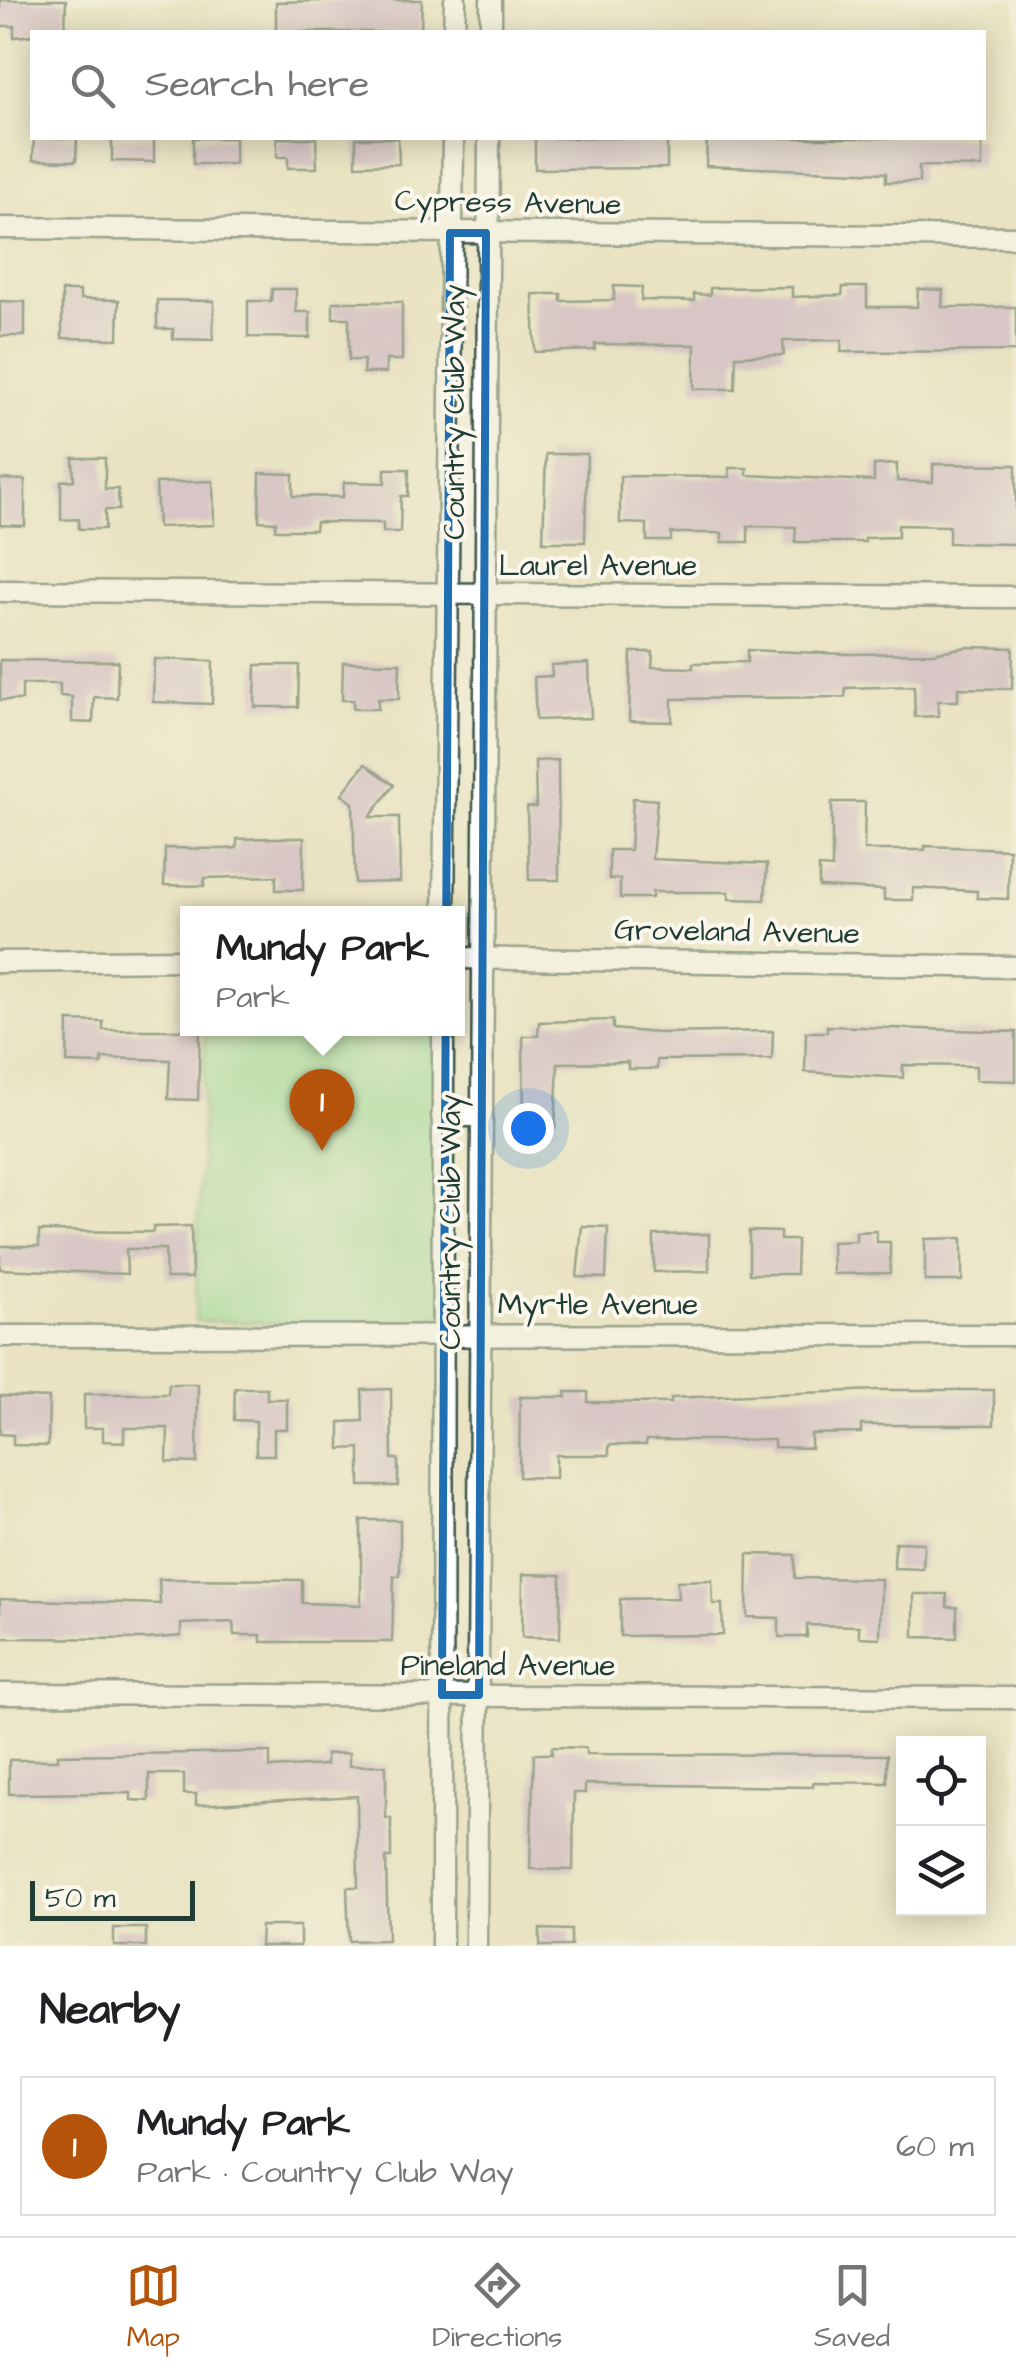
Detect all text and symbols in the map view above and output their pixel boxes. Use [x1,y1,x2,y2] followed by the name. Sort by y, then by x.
[30,30,986,140] search box
[65,58,120,113] icon: search
[145,59,369,111] text: Search here
[394,180,622,227] street label: Cypress Avenue
[434,284,477,540] street label: Country Club Way
[499,545,697,587] street label: Laurel Avenue
[180,906,465,1036] popup
[614,909,860,955] street label: Groveland Avenue
[216,923,429,975] text: Mundy Park
[216,975,290,1020] text: Park
[290,1068,354,1151] pin: 1
[430,1094,473,1350] street label: Country Club Way
[503,1103,554,1154] your location
[498,1284,698,1327] street label: Myrtle Avenue
[401,1645,615,1687] street label: Pineland Avenue
[896,1736,986,1916] map controls
[896,1736,986,1826] button: locate
[896,1826,986,1916] button: layers
[30,1876,195,1920] scale bar
[45,1879,116,1918] text: 50 m
[40,1982,180,2040] text: Nearby
[137,2098,350,2150] text: Mundy Park
[72,2124,77,2169] text: 1
[896,2124,974,2169] text: 60 m
[137,2150,514,2195] text: Park · Country Club Way
[126,2258,181,2357] tab: Map
[432,2258,562,2357] tab: Directions
[814,2258,890,2357] tab: Saved

